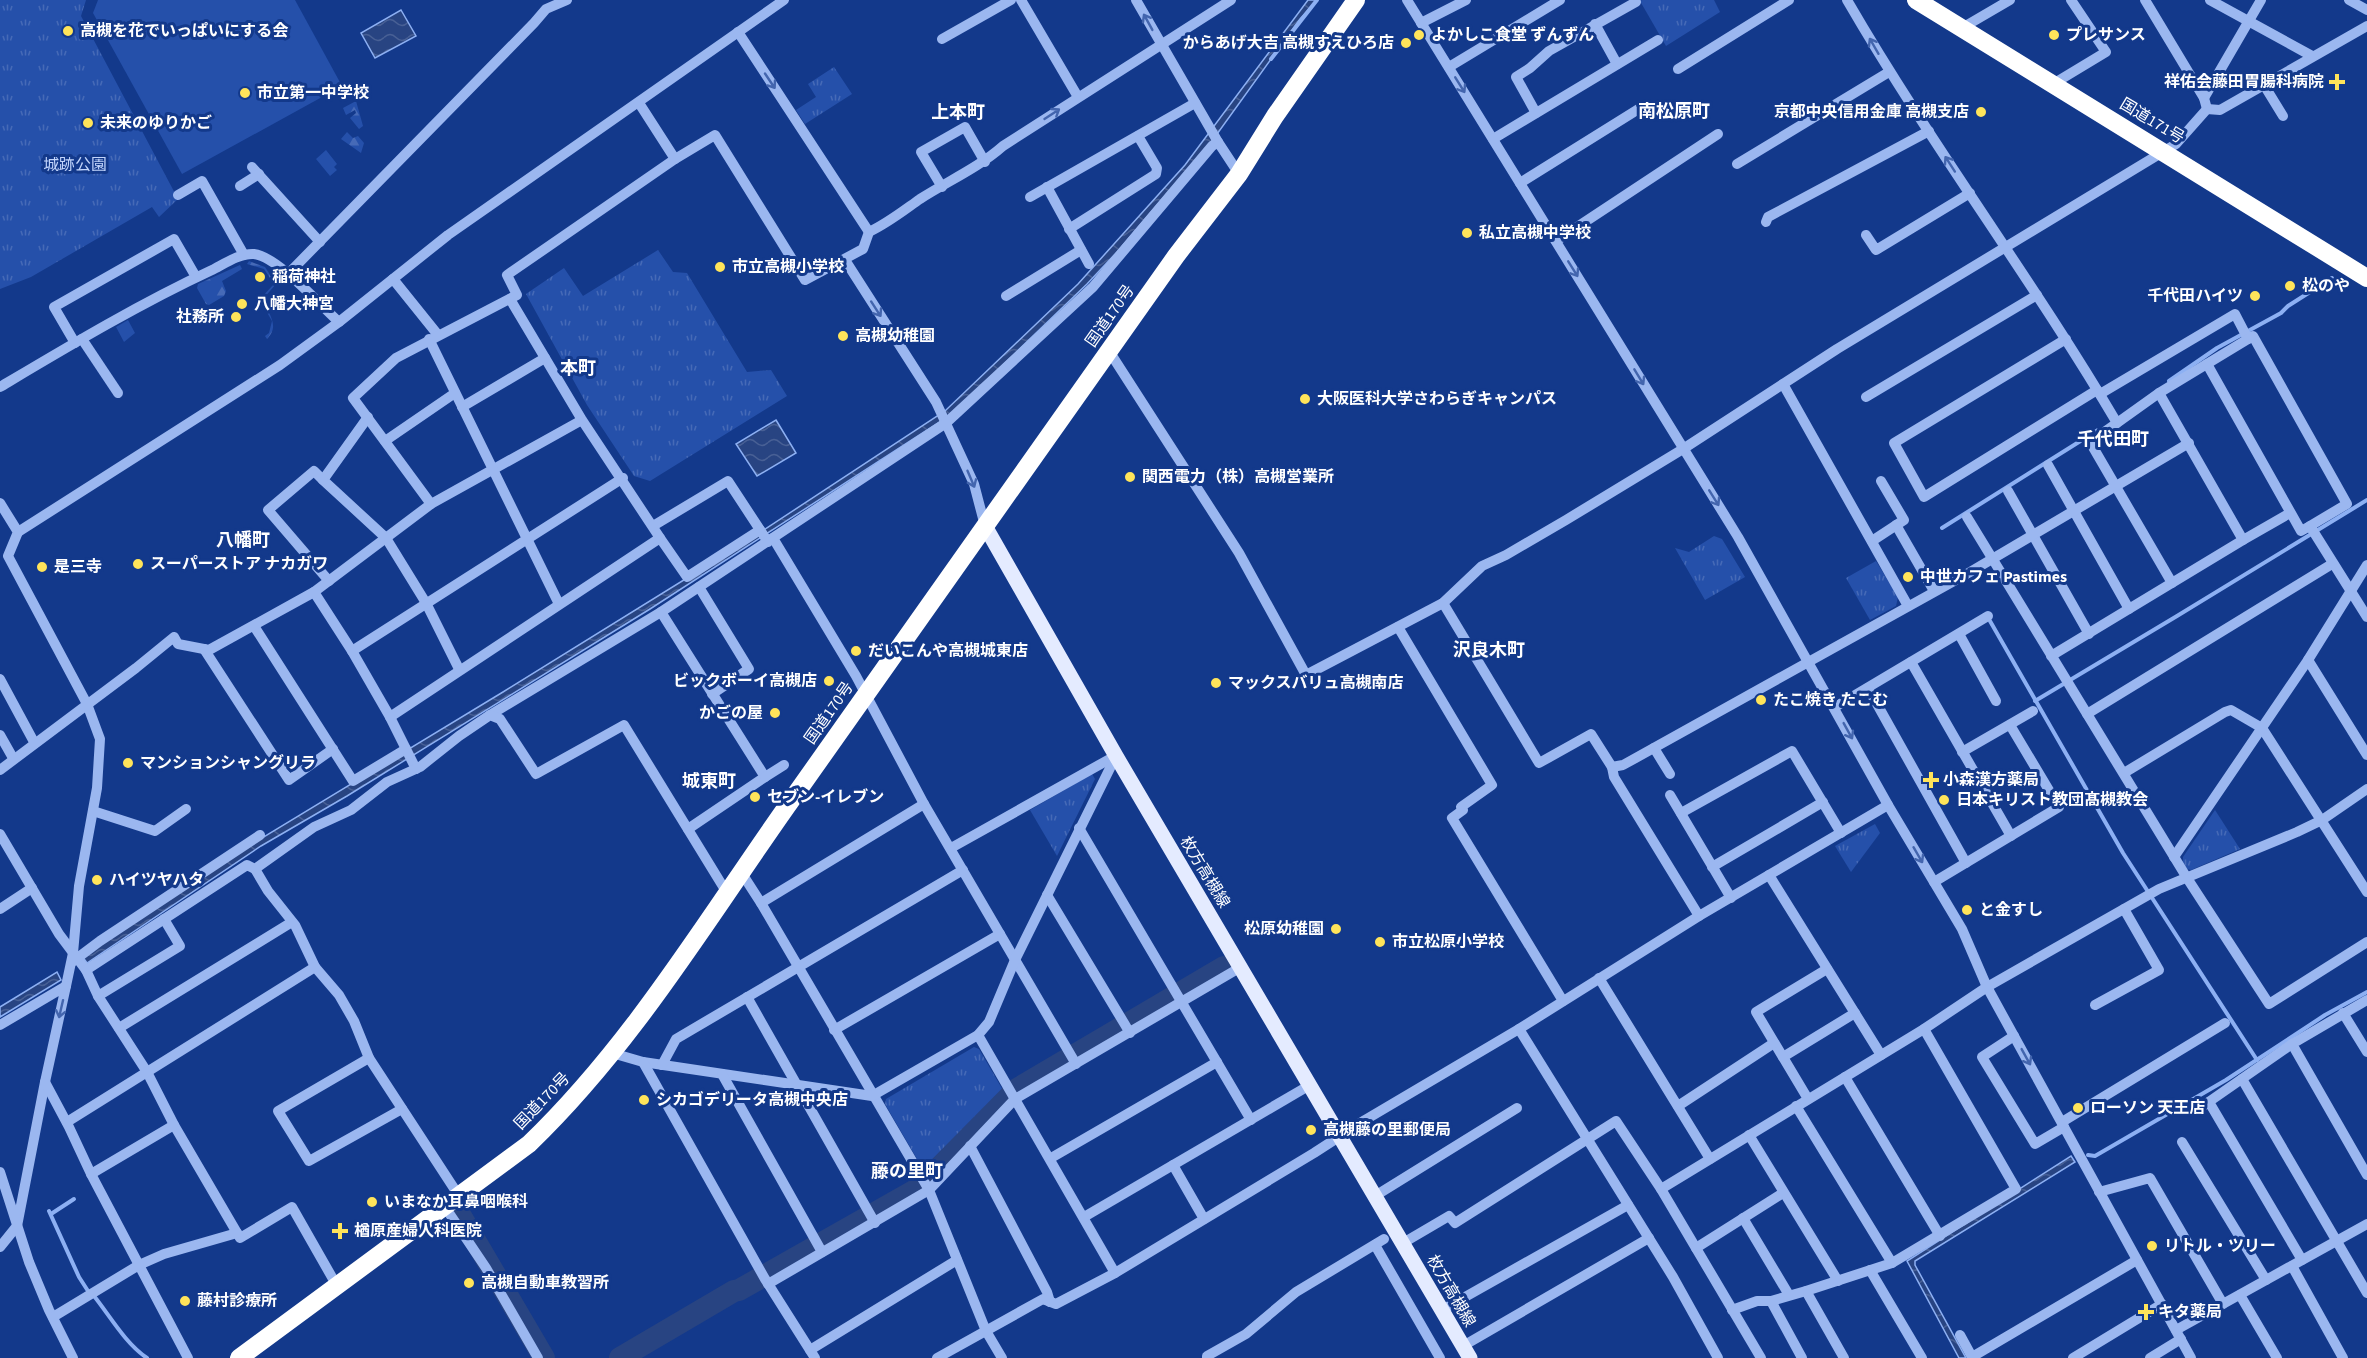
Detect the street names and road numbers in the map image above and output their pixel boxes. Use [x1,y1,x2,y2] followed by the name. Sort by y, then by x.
[2116,93,2188,149] street label: 国道171号
[1080,280,1140,352] street label: 国道170号
[799,677,859,749] street label: 国道170号
[1175,832,1235,912] street label: 枚方高槻線
[509,1068,575,1134] street label: 国道170号
[1421,1251,1481,1331] street label: 枚方高槻線

